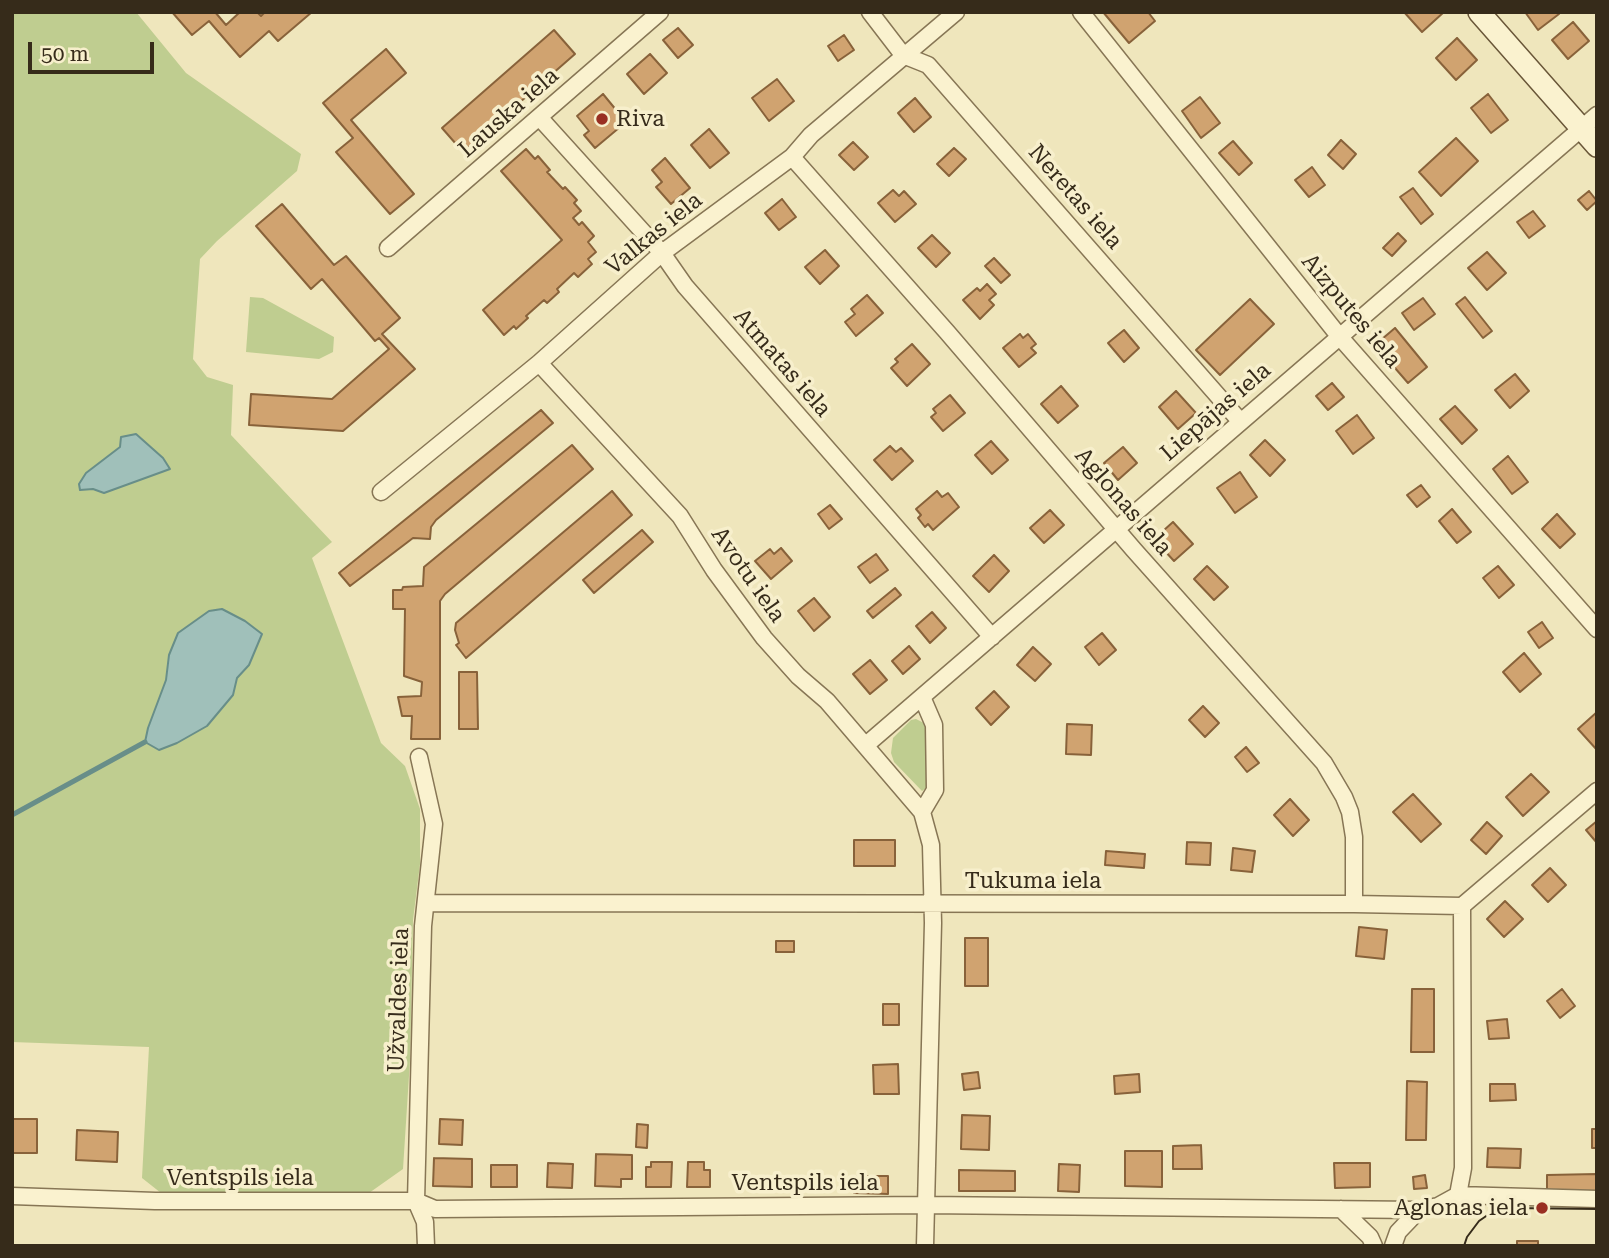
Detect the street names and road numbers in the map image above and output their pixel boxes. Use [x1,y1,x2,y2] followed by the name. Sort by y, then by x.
[453,62,565,164] street label: Lauska iela
[1022,139,1128,255] street label: Neretas iela
[600,187,708,281] street label: Valkas iela
[1295,248,1407,374] street label: Aizputes iela
[727,303,837,423] street label: Atmatas iela
[1155,357,1277,467] street label: Liepājas iela
[1069,442,1177,562] street label: Aglonas iela
[705,522,791,628] street label: Avotu iela
[965,867,1101,895] street label: Tukuma iela
[383,927,415,1073] street label: Užvaldes iela
[166,1164,314,1192] street label: Ventspils iela
[731,1169,879,1197] street label: Ventspils iela

